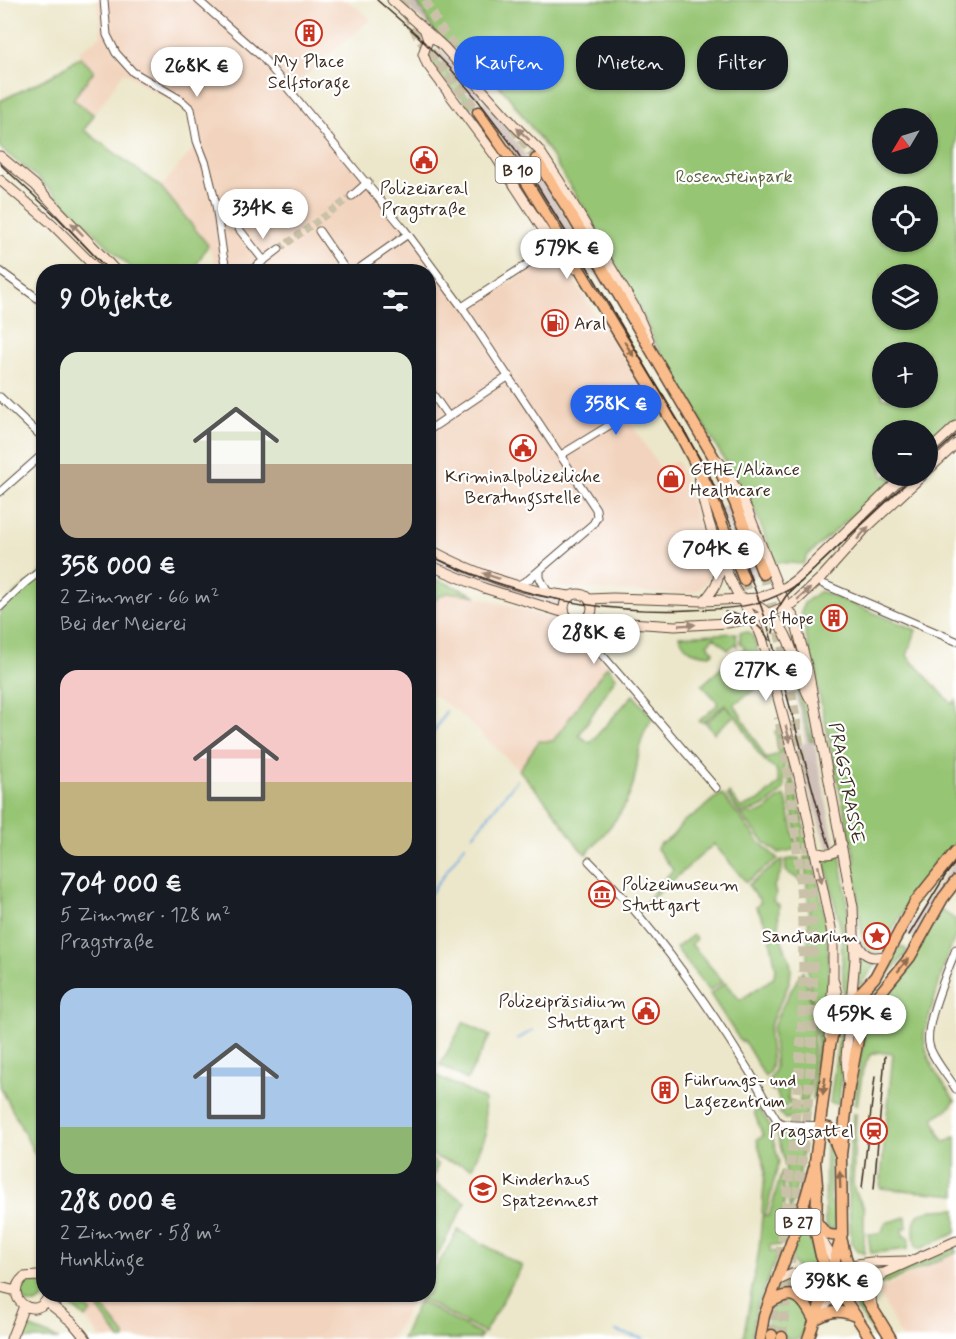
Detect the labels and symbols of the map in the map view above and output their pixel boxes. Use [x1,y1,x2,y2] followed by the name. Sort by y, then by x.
[294,18,324,48] building icon: My Place Selfstorage
[148,47,246,98] pin: 268K €
[268,50,350,97] place label: My Place Selfstorage
[872,108,938,174] north arrow
[516,127,531,141] one-way arrow
[409,145,439,175] public building icon: Polizeiareal Pragstraße
[496,157,540,183] road number: B 10
[675,165,793,189] park label: Rosensteinpark
[380,177,468,223] place label: Polizeiareal Pragstraße
[214,189,312,240] pin: 334K €
[70,223,84,237] one-way arrow
[518,229,616,280] pin: 579K €
[540,308,570,338] fuel station icon: Aral
[574,312,606,336] place label: Aral
[623,341,634,357] one-way arrow
[567,385,665,436] pin: 358K €
[508,433,538,463] public building icon: Kriminalpolizeiliche Beratungsstelle
[690,458,800,503] place label: GEHE/Aliance Healthcare
[656,464,686,494] shop icon: GEHE/Aliance Healthcare
[445,465,601,512] place label: Kriminalpolizeiliche Beratungsstelle
[856,526,869,541] one-way arrow
[667,530,765,581] pin: 704K €
[482,571,500,581] one-way arrow
[796,588,811,601] one-way arrow
[819,603,849,633] building icon: Gate of Hope
[722,607,814,631] place label: Gate of Hope
[545,614,643,665] pin: 288K €
[678,621,697,630] one-way arrow
[717,651,815,702] pin: 277K €
[823,721,870,846] street label: PRAGSTRASSE
[784,725,794,743] one-way arrow
[816,865,826,883] one-way arrow
[622,873,739,918] place label: Polizeimuseum Stuttgart
[587,879,617,909] museum icon: Polizeimuseum Stuttgart
[862,921,892,951] place icon: Sanctuarium
[762,925,858,949] place label: Sanctuarium
[896,958,908,973] one-way arrow
[499,990,626,1035] place label: Polizeipräsidium Stuttgart
[811,995,909,1046] pin: 459K €
[631,996,661,1026] public building icon: Polizeipräsidium Stuttgart
[684,1069,796,1116] place label: Führungs- und Lagezentrum
[650,1075,680,1105] building icon: Führungs- und Lagezentrum
[820,1076,829,1095] one-way arrow
[859,1116,889,1146] station icon: Pragsattel
[769,1120,854,1145] place label: Pragsattel
[502,1168,599,1213] place label: Kinderhaus Spatzennest
[836,1170,845,1189] one-way arrow
[468,1174,498,1204] school or university icon: Kinderhaus Spatzennest
[776,1209,820,1235] road number: B 27
[788,1262,886,1313] pin: 398K €

